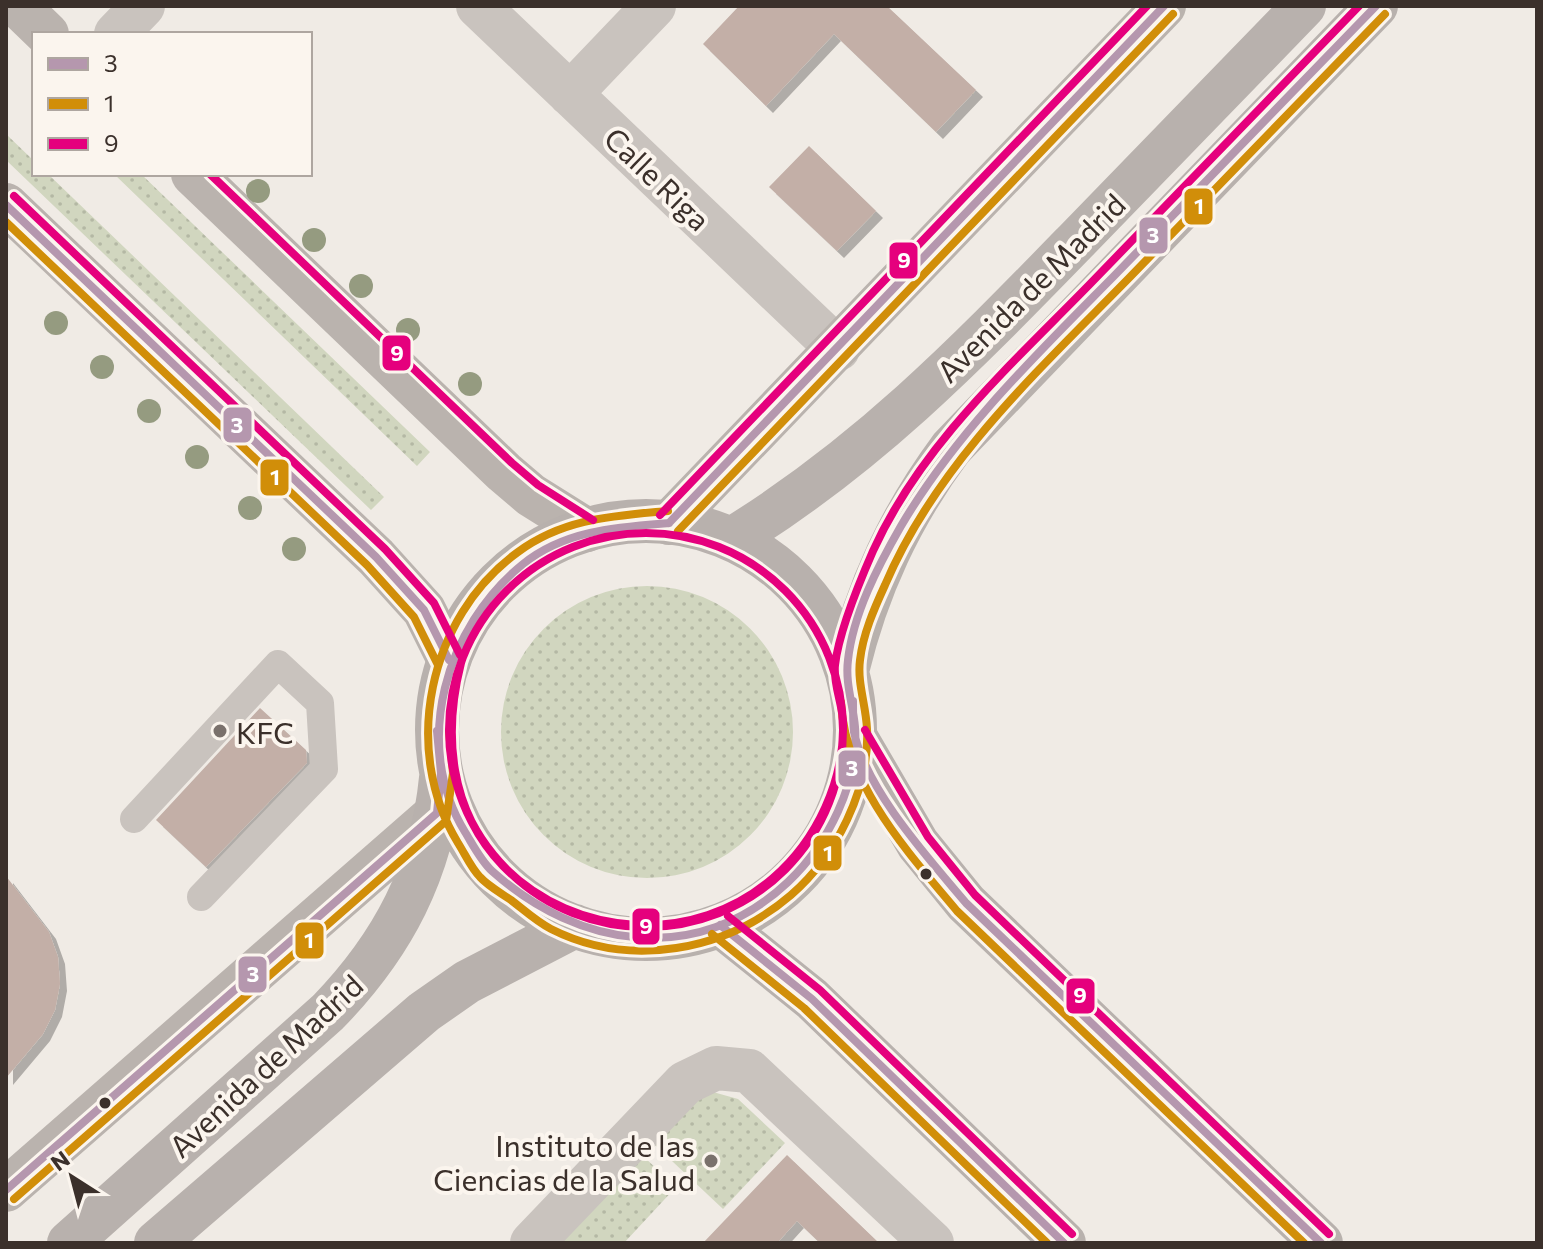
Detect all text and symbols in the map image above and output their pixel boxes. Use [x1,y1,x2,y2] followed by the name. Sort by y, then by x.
[32,32,312,176] legend
[104,48,118,77] text: 3
[104,88,114,117] text: 1
[597,119,719,237] street label: Calle Riga
[104,128,119,157] text: 9
[928,185,1132,389] street label: Avenida de Madrid
[1183,187,1214,226] line badge: 1
[1194,192,1204,219] text: 1
[1138,216,1169,255] line badge: 3
[1147,221,1159,248] text: 3
[888,241,919,280] line badge: 9
[897,246,911,273] text: 9
[381,334,412,372] line badge: 9
[390,339,404,366] text: 9
[222,406,253,444] line badge: 3
[231,411,243,438] text: 3
[259,458,290,497] line badge: 1
[270,463,280,490] text: 1
[236,713,294,750] place label: KFC
[211,722,229,740] marker: KFC
[837,749,867,788] line badge: 3
[846,754,858,781] text: 3
[812,834,843,872] line badge: 1
[823,839,833,866] text: 1
[918,866,934,882] unlabelled marker
[631,907,661,946] line badge: 9
[639,912,653,939] text: 9
[294,921,325,960] line badge: 1
[304,926,314,953] text: 1
[237,955,268,994] line badge: 3
[247,960,259,987] text: 3
[161,966,369,1164] street label: Avenida de Madrid
[1065,977,1096,1015] line badge: 9
[1073,981,1087,1008] text: 9
[97,1095,113,1111] unlabelled marker
[433,1126,695,1197] place label: Instituto de las Ciencias de la Salud
[32,1137,112,1217] north arrow
[45,1145,75,1176] text: N
[702,1152,720,1170] marker: Instituto de las Ciencias de la Salud

